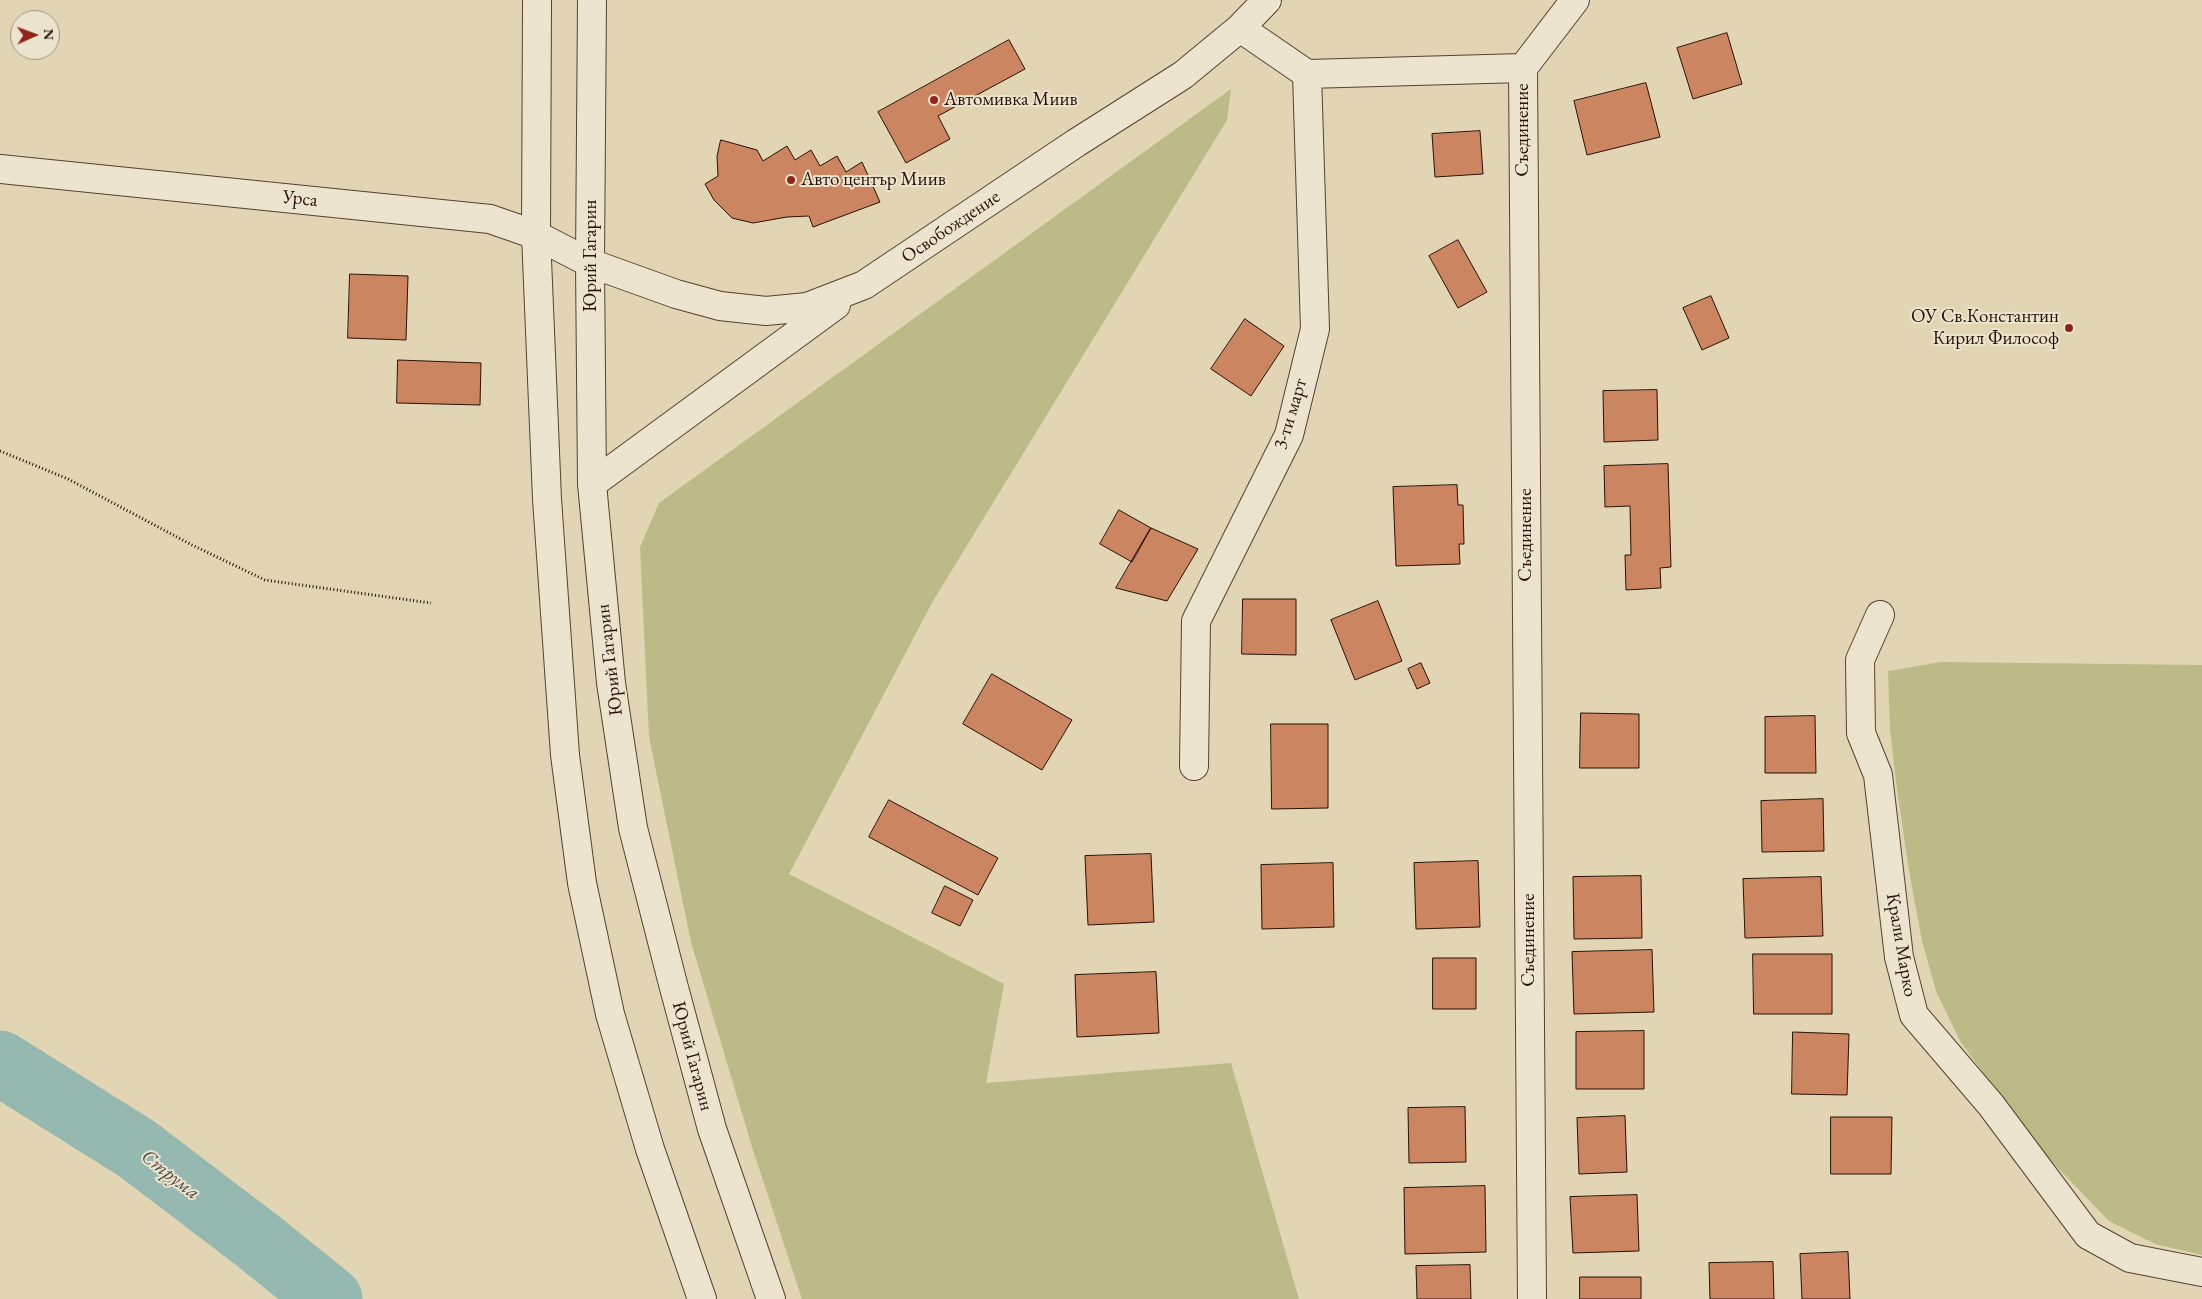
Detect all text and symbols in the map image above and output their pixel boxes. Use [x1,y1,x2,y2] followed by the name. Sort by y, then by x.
[10,10,60,60] north arrow
[40,29,58,40] text: N
[1512,83,1534,177] street label: Съединение
[944,89,1078,111] place label: Автомивка Миив
[928,94,940,106] marker: Автомивка Миив
[801,169,946,191] place label: Авто център Миив
[785,174,797,186] marker: Авто център Миив
[281,186,319,212] street label: Урса
[897,186,1005,268] street label: Освобождение
[580,200,602,312] street label: Юрий Гагарин
[1911,306,2059,350] place label: ОУ Св.Константин Кирил Философ
[2063,322,2075,334] marker: ОУ Св.Константин Кирил Философ
[1269,376,1313,452] street label: 3-ти март
[1515,488,1537,582] street label: Съединение
[592,603,628,717] street label: Юрий Гагарин
[1881,891,1921,999] street label: Крали Марко
[1518,893,1540,987] street label: Съединение
[666,999,718,1113] street label: Юрий Гагарин
[136,1145,204,1205] water label: Струма

